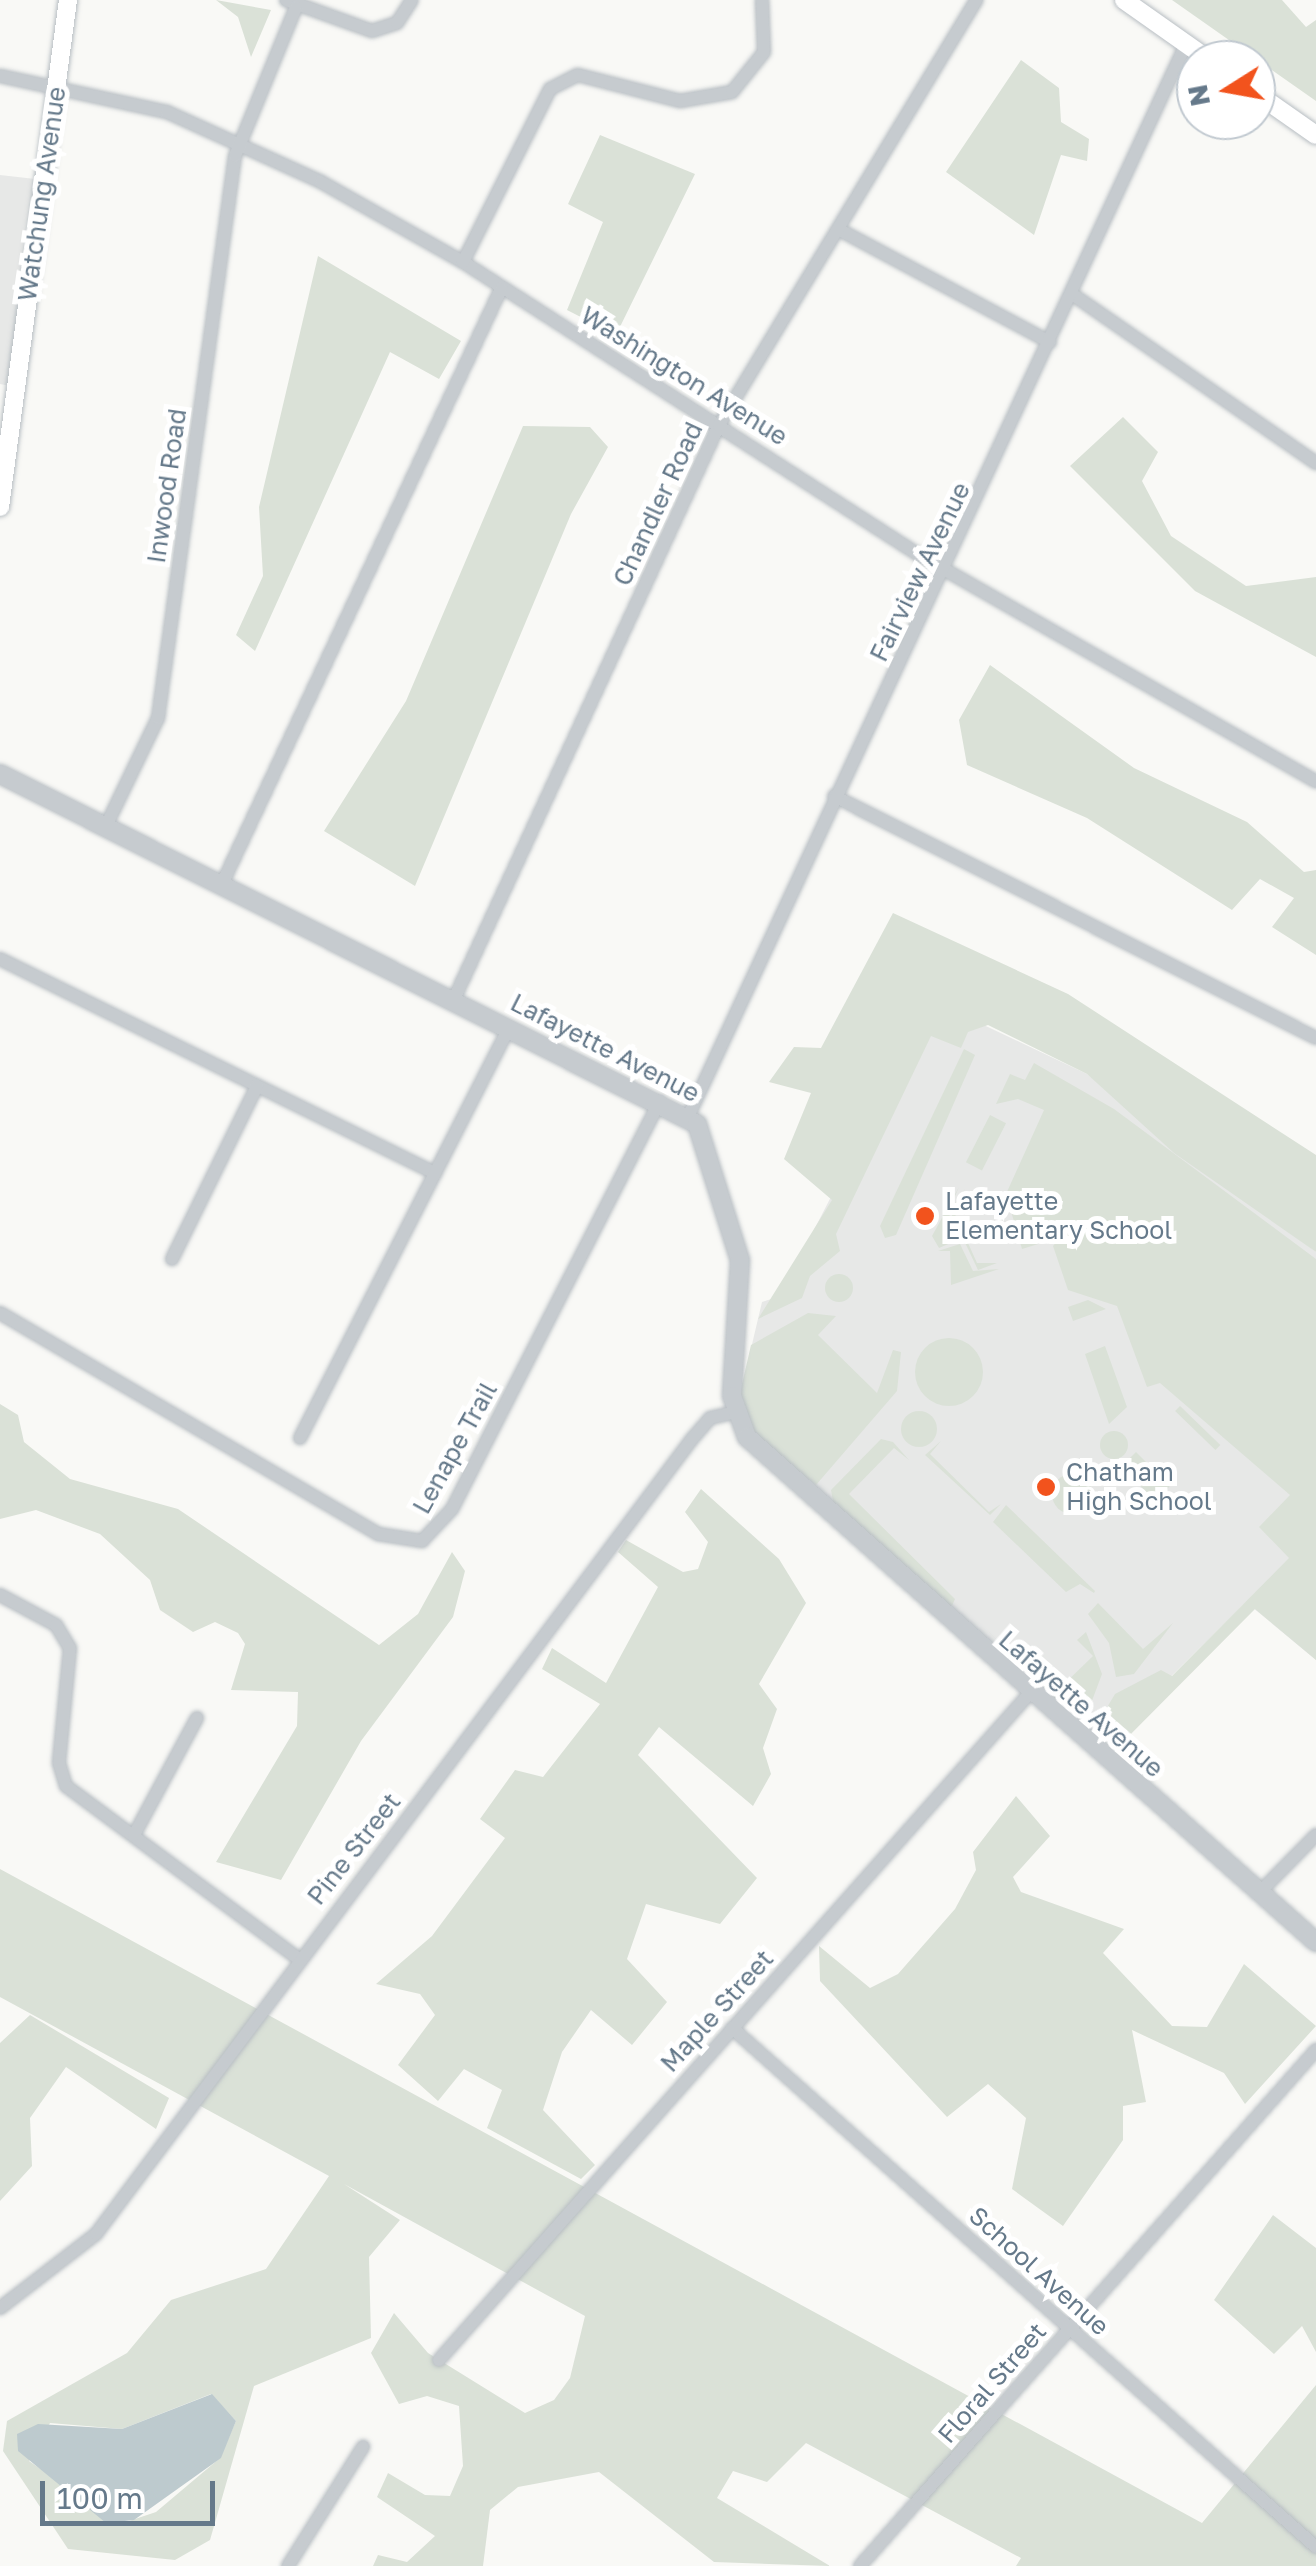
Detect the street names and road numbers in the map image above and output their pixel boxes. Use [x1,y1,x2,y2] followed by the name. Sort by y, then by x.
[12,85,72,303] street label: Watchung Avenue
[575,300,793,452] street label: Washington Avenue
[141,407,193,565] street label: Inwood Road
[607,418,709,590] street label: Chandler Road
[864,478,976,666] street label: Fairview Avenue
[506,988,704,1108] street label: Lafayette Avenue
[407,1377,503,1519] street label: Lenape Trail
[993,1625,1169,1783] street label: Lafayette Avenue
[301,1787,407,1911] street label: Pine Street
[654,1944,780,2078] street label: Maple Street
[963,2200,1115,2342] street label: School Avenue
[932,2317,1052,2449] street label: Floral Street

